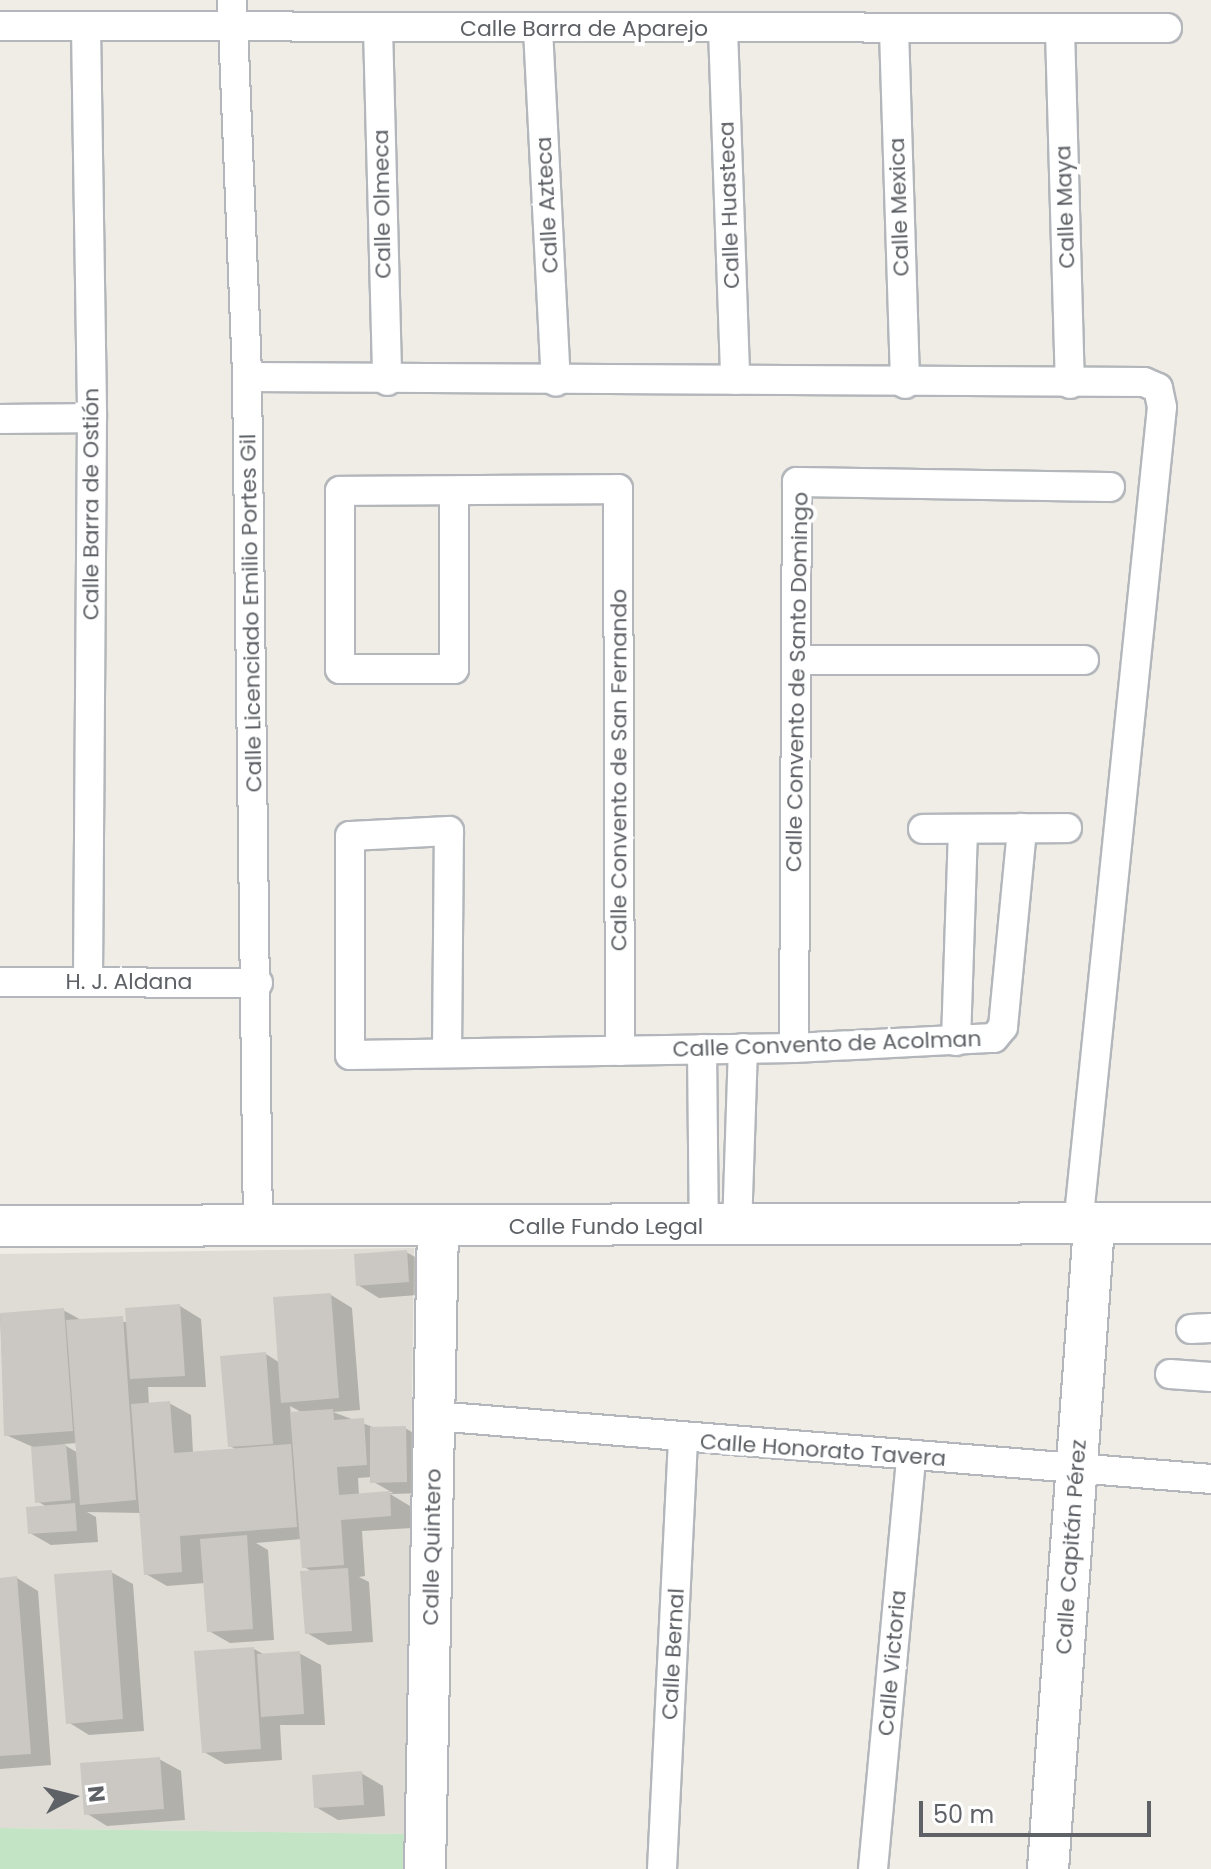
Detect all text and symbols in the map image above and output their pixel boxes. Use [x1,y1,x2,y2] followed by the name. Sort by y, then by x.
[460,16,708,42] street label: Calle Barra de Aparejo
[713,121,745,289] street label: Calle Huasteca
[367,129,397,279] street label: Calle Olmeca
[530,136,564,274] street label: Calle Azteca
[883,137,915,277] street label: Calle Mexica
[1050,145,1080,269] street label: Calle Maya
[78,388,104,620] street label: Calle Barra de Ostión
[235,433,267,793] street label: Calle Licenciado Emilio Portes Gil
[780,492,814,872] street label: Calle Convento de Santo Domingo
[606,589,632,951] street label: Calle Convento de San Fernando
[66,969,192,995] street label: H. J. Aldana
[672,1025,982,1063] street label: Calle Convento de Acolman
[509,1214,703,1240] street label: Calle Fundo Legal
[699,1428,947,1472] street label: Calle Honorato Tavera
[1050,1439,1092,1655] street label: Calle Capitán Pérez
[417,1468,447,1626] street label: Calle Quintero
[656,1587,690,1721] street label: Calle Bernal
[872,1589,912,1737] street label: Calle Victoria
[32,1757,112,1837] north arrow
[80,1784,113,1804] text: N
[923,1785,1155,1835] scale bar
[933,1798,994,1831] text: 50 m

